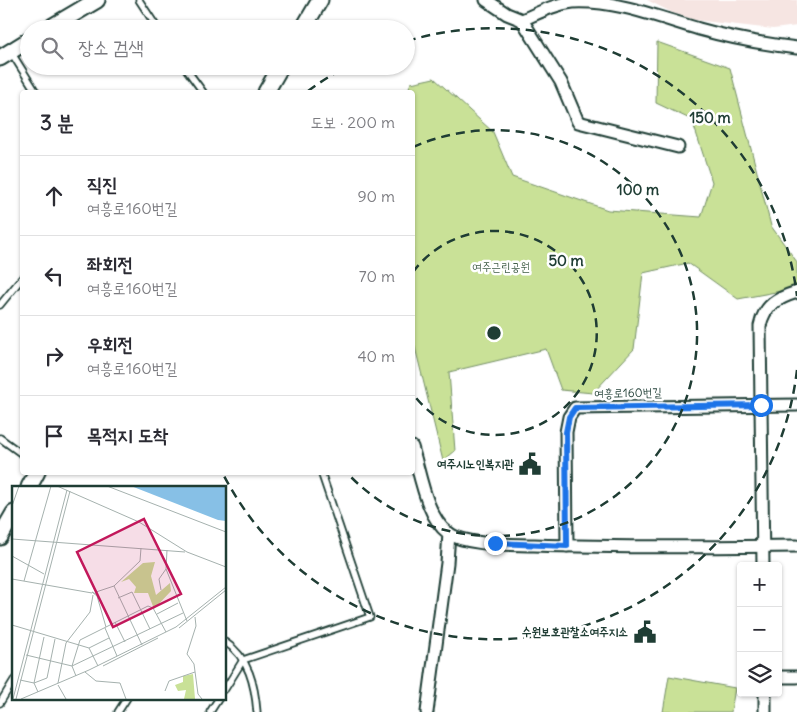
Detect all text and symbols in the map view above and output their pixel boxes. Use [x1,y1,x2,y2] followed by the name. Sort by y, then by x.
[20,20,415,75] search box
[38,34,66,62] icon: search
[78,35,144,59] text: 장소 검색
[689,108,731,127] text: 150 m
[40,109,74,136] text: 3 분
[310,112,395,132] text: 도보 · 200 m
[87,172,118,196] text: 직진
[617,180,659,199] text: 100 m
[40,182,68,210] icon: ahead
[357,186,395,206] text: 90 m
[87,198,178,218] text: 여흥로160번길
[548,251,584,270] text: 50 m
[87,252,133,276] text: 좌회전
[472,259,530,274] park label: 여주근린공원
[40,262,68,290] icon: left
[359,266,395,286] text: 70 m
[87,278,178,298] text: 여흥로160번길
[485,324,503,342] centre of rings
[87,332,133,356] text: 우회전
[40,342,68,370] icon: right
[357,346,395,366] text: 40 m
[87,358,178,378] text: 여흥로160번길
[594,384,662,401] street label: 여흥로160번길
[750,394,773,417] route start
[40,422,68,450] icon: arrive
[87,423,168,447] text: 목적지 도착
[517,451,543,477] public building icon: 여주시노인복지관
[437,456,514,471] place label: 여주시노인복지관
[12,486,226,700] inset map
[484,532,507,555] route end
[737,562,782,697] map controls
[737,562,782,607] button: +
[737,607,782,652] button: −
[632,619,658,645] public building icon: 수원보호관찰소여주지소
[522,624,628,639] place label: 수원보호관찰소여주지소
[737,652,782,697] button: layers

